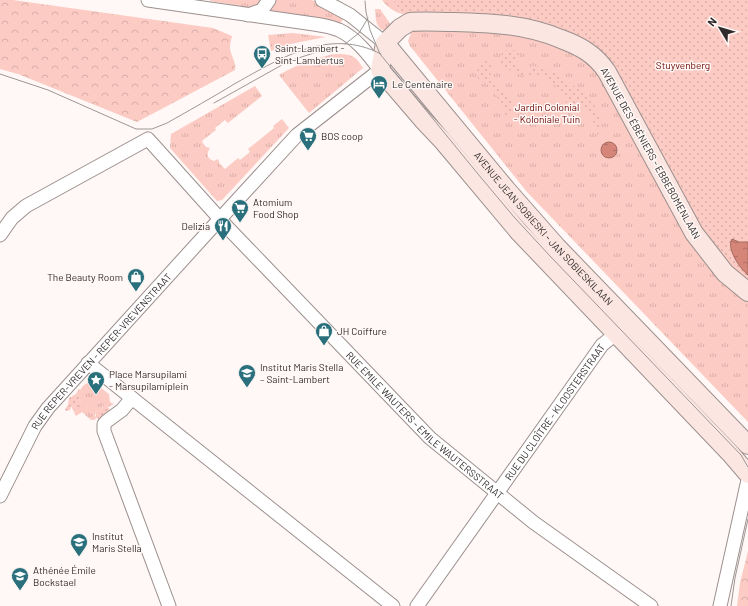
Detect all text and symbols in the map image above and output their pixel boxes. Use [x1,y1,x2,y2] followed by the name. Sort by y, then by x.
[700,8,740,48] north arrow
[704,15,719,28] text: N
[275,42,344,66] place label: Saint-Lambert - Sint-Lambertus
[252,44,272,69] bus stop icon: Saint-Lambert - Sint-Lambertus
[656,59,710,71] park label: Stuyvenberg
[599,65,703,241] street label: AVENUE DES ÉBÉNIERS - EBBEBOMENLAAN
[369,74,389,99] hotel icon: Le Centenaire
[392,78,453,90] place label: Le Centenaire
[514,101,580,125] park label: Jardin Colonial - Koloniale Tuin
[298,126,318,151] supermarket icon: BOS coop
[321,130,363,142] place label: BOS coop
[472,149,616,307] street label: AVENUE JEAN SOBIESKI - JAN SOBIESKILAAN
[253,196,299,220] place label: Atomium Food Shop
[230,198,250,223] supermarket icon: Atomium Food Shop
[213,216,233,241] restaurant icon: Delizia
[182,220,210,232] place label: Delizia
[126,267,146,292] shop icon: The Beauty Room
[28,270,174,431] street label: RUE REPER-VREVEN - REPER-VREVENSTRAAT
[47,271,123,283] place label: The Beauty Room
[314,321,334,346] shop icon: JH Coiffure
[337,325,387,337] place label: JH Coiffure
[502,341,607,482] street label: RUE DU CLOÎTRE - KLOOSTERSTRAAT
[344,349,506,502] street label: RUE EMILE WAUTERS - EMILE WAUTERSSTRAAT
[260,361,343,385] place label: Institut Maris Stella – Saint-Lambert
[237,363,257,388] school or university icon: Institut Maris Stella – Saint-Lambert
[109,368,188,392] place label: Place Marsupilami - Marsupilamiplein
[86,370,106,395] place icon: Place Marsupilami - Marsupilamiplein
[92,530,142,554] place label: Institut Maris Stella
[69,532,89,557] school or university icon: Institut Maris Stella
[33,564,96,588] place label: Athénée Émile Bockstael
[10,566,30,591] school or university icon: Athénée Émile Bockstael

